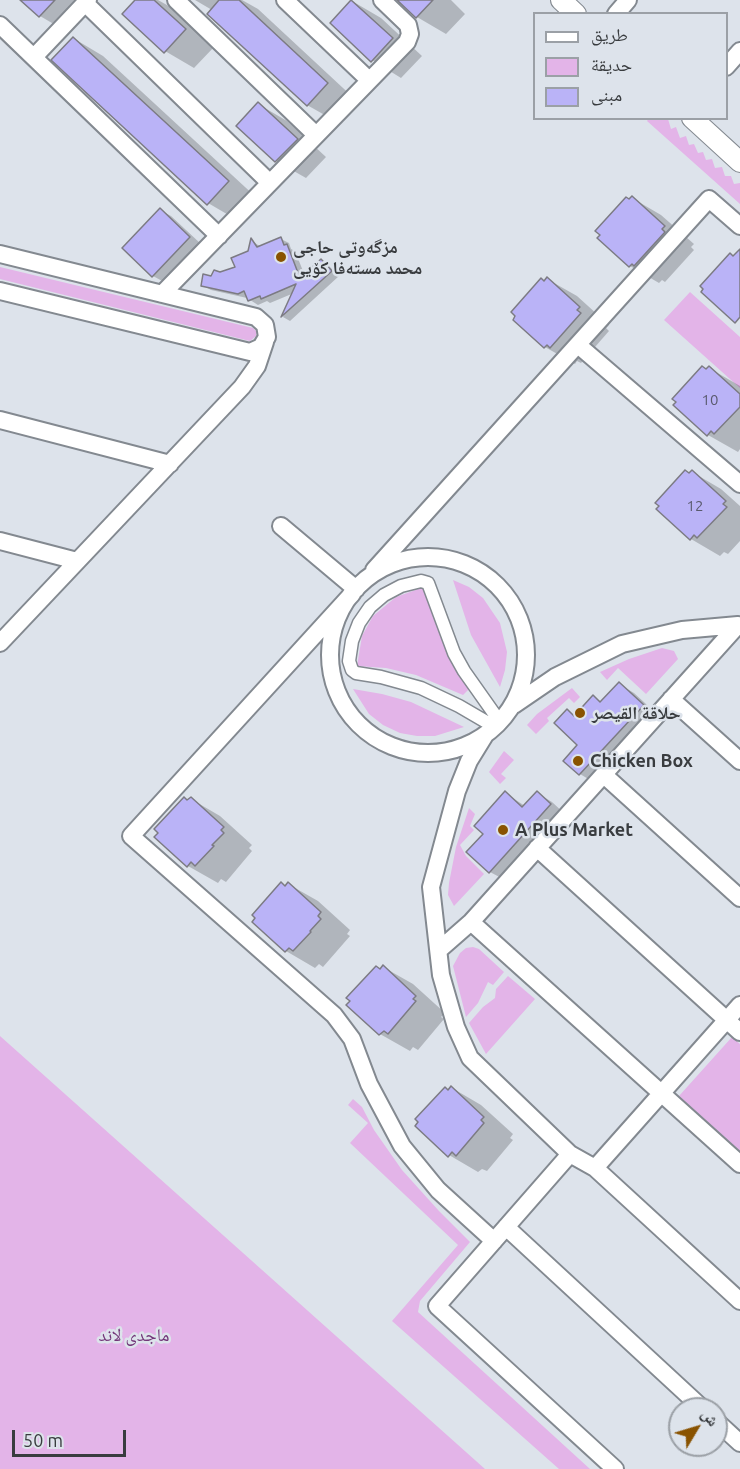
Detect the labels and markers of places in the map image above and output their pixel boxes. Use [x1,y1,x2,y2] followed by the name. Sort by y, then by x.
[293,236,422,278] place label: مزگەوتی حاجی محمد مستەفا کۆیی
[274,250,288,264] marker: مزگەوتی حاجی محمد مستەفا کۆیی
[592,702,681,724] place label: حلاقة القيصر
[573,706,587,720] marker: حلاقة القيصر
[590,750,693,772] place label: Chicken Box
[571,754,585,768] marker: Chicken Box
[515,819,633,841] place label: A Plus Market
[496,823,510,837] marker: A Plus Market

